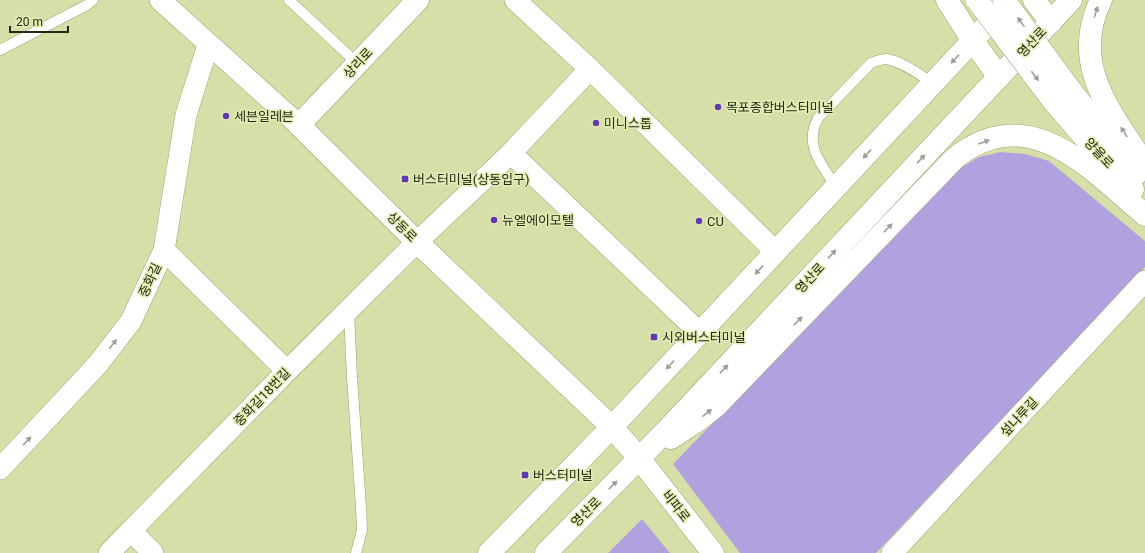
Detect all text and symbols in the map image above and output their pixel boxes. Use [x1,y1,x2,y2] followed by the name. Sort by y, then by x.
[1093,5,1099,17] one-way arrow
[10,8,68,34] scale bar
[16,15,43,29] text: 20 m
[1016,17,1025,28] one-way arrow
[1014,24,1050,60] street label: 영산로
[340,45,376,81] street label: 상리로
[951,54,960,64] one-way arrow
[1030,70,1039,81] one-way arrow
[726,100,834,115] place label: 목포종합버스터미널
[713,102,723,112] marker: 목포종합버스터미널
[234,109,294,124] place label: 세븐일레븐
[221,111,231,121] marker: 세븐일레븐
[604,116,652,131] place label: 미니스톱
[591,118,601,128] marker: 미니스톱
[1121,126,1128,138] one-way arrow
[1081,135,1117,171] street label: 양을로
[979,138,991,144] one-way arrow
[862,149,872,159] one-way arrow
[917,154,926,164] one-way arrow
[413,172,530,187] place label: 버스터미널(상동입구)
[400,174,410,184] marker: 버스터미널(상동입구)
[384,209,420,245] street label: 상동로
[502,213,574,228] place label: 뉴엘에이모텔
[707,214,724,229] place label: CU
[489,215,499,225] marker: 뉴엘에이모텔
[694,216,704,226] marker: CU
[884,222,893,233] one-way arrow
[828,249,837,259] one-way arrow
[792,260,828,296] street label: 영산로
[136,261,164,299] street label: 중화길
[754,265,764,275] one-way arrow
[794,316,803,326] one-way arrow
[662,330,746,345] place label: 시외버스터미널
[649,332,659,342] marker: 시외버스터미널
[109,338,118,349] one-way arrow
[666,360,675,369] one-way arrow
[719,364,729,374] one-way arrow
[231,365,293,429] street label: 중화길18번길
[997,394,1041,440] street label: 섶나루길
[701,409,712,418] one-way arrow
[22,435,31,446] one-way arrow
[533,468,593,483] place label: 버스터미널
[520,470,530,480] marker: 버스터미널
[608,480,618,490] one-way arrow
[659,487,693,525] street label: 비파로
[568,494,604,530] street label: 영산로

